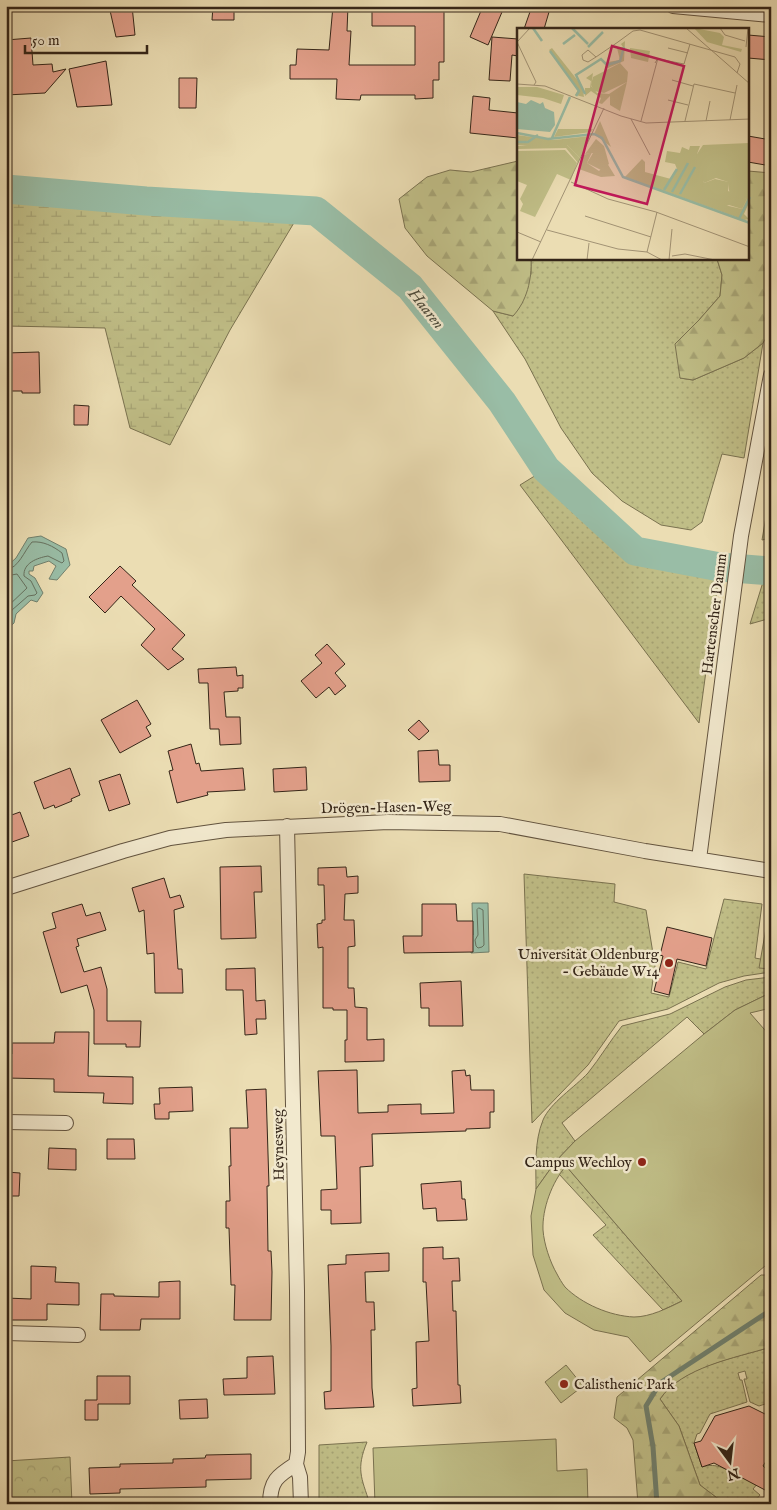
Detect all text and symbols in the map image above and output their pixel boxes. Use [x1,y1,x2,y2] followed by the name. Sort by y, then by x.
[25,22,148,54] scale bar
[517,28,750,260] inset map
[32,31,60,50] text: 50 m
[403,284,448,333] water label: Haaren
[698,552,731,676] street label: Hartenscher Damm
[321,797,452,818] street label: Drögen-Hasen-Weg
[518,945,660,981] place label: Universität Oldenburg - Gebäude W14
[663,957,675,969] marker: Universität Oldenburg - Gebäude W14
[268,1108,289,1181] street label: Heynesweg
[525,1153,633,1172] place label: Campus Wechloy
[636,1156,648,1168] marker: Campus Wechloy
[574,1375,676,1394] place label: Calisthenic Park
[558,1378,570,1390] marker: Calisthenic Park
[704,1438,754,1488] north arrow
[725,1463,742,1484] text: N

